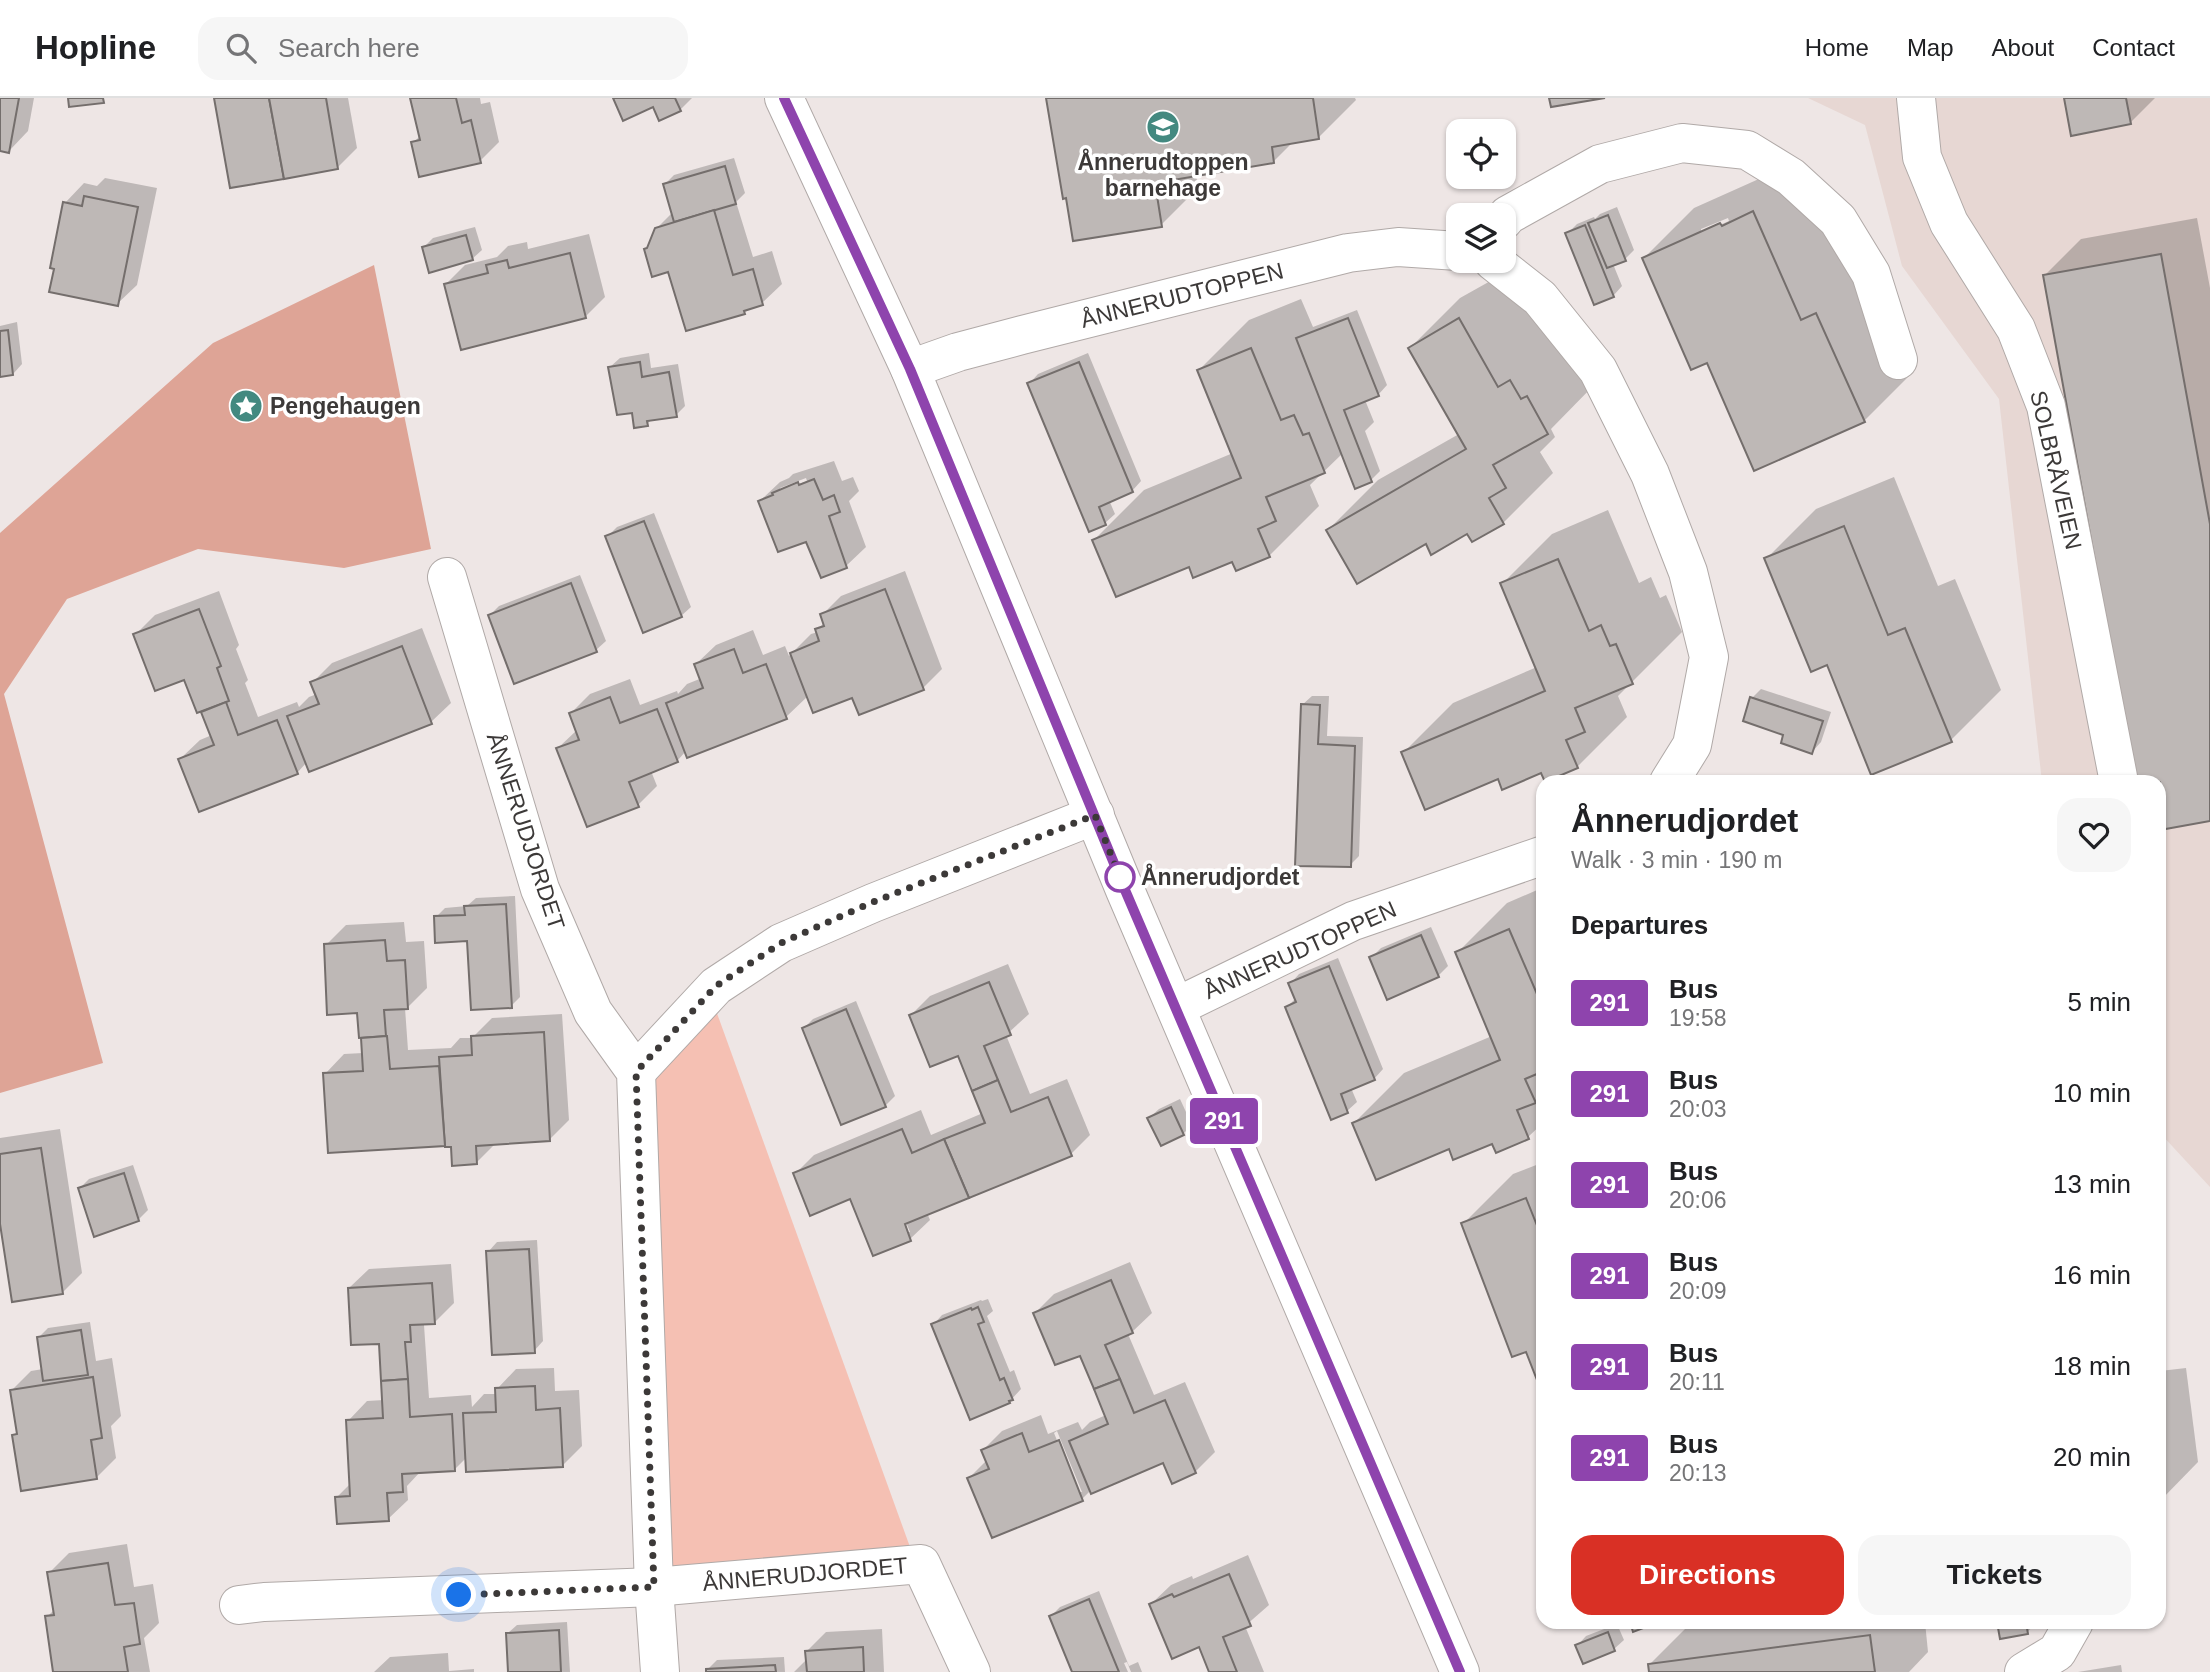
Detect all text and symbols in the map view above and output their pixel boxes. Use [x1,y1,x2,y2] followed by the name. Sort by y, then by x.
[198,17,688,80] search box
[35,29,156,66] text: Hopline
[222,29,260,67] icon: search
[278,33,420,63] text: Search here
[1805,34,1869,61] text: Home
[1907,34,1954,61] text: Map
[1992,34,2054,61] text: About
[2092,34,2175,61] text: Contact
[1144,108,1182,146] school or university icon: Ånnerudtoppen barnehage
[1446,119,1516,273] map controls
[1446,119,1516,189] button: locate
[1077,148,1249,201] place label: Ånnerudtoppen barnehage
[1446,203,1516,273] button: layers
[1078,256,1286,333] street label: ÅNNERUDTOPPEN
[227,387,265,425] place icon: Pengehaugen
[2025,388,2088,552] street label: SOLBRÅVEIEN
[270,393,421,419] place label: Pengehaugen
[482,729,571,933] street label: ÅNNERUDJORDET
[2057,798,2131,872] button: heart
[1571,802,1798,839] text: Ånnerudjordet
[1571,847,1782,873] text: Walk · 3 min · 190 m
[1105,862,1135,892] marker: Ånnerudjordet
[1141,863,1300,890] place label: Ånnerudjordet
[1199,895,1400,1004] street label: ÅNNERUDTOPPEN
[1571,910,1708,940] text: Departures
[1669,974,1718,1004] text: Bus
[2067,987,2131,1017] text: 5 min
[1589,989,1630,1016] text: 291
[1669,1005,1727,1031] text: 19:58
[1669,1065,1718,1095] text: Bus
[2053,1078,2131,1108] text: 10 min
[1589,1080,1630,1107] text: 291
[1669,1096,1727,1122] text: 20:03
[1184,1098,1264,1144] line badge: 291
[1204,1107,1244,1134] text: 291
[1669,1156,1718,1186] text: Bus
[2053,1169,2131,1199] text: 13 min
[1589,1171,1630,1198] text: 291
[1669,1187,1727,1213] text: 20:06
[1669,1247,1718,1277] text: Bus
[2053,1260,2131,1290] text: 16 min
[1589,1262,1630,1289] text: 291
[1669,1278,1727,1304] text: 20:09
[1669,1338,1718,1368] text: Bus
[2053,1351,2131,1381] text: 18 min
[1589,1353,1630,1380] text: 291
[1669,1369,1725,1395] text: 20:11
[1669,1429,1718,1459] text: Bus
[2053,1442,2131,1472] text: 20 min
[1589,1444,1630,1471] text: 291
[1669,1460,1727,1486] text: 20:13
[1571,1535,1844,1615] button: Directions
[1858,1535,2131,1615] button: Tickets
[701,1551,909,1596] street label: ÅNNERUDJORDET
[441,1577,476,1612] your location

